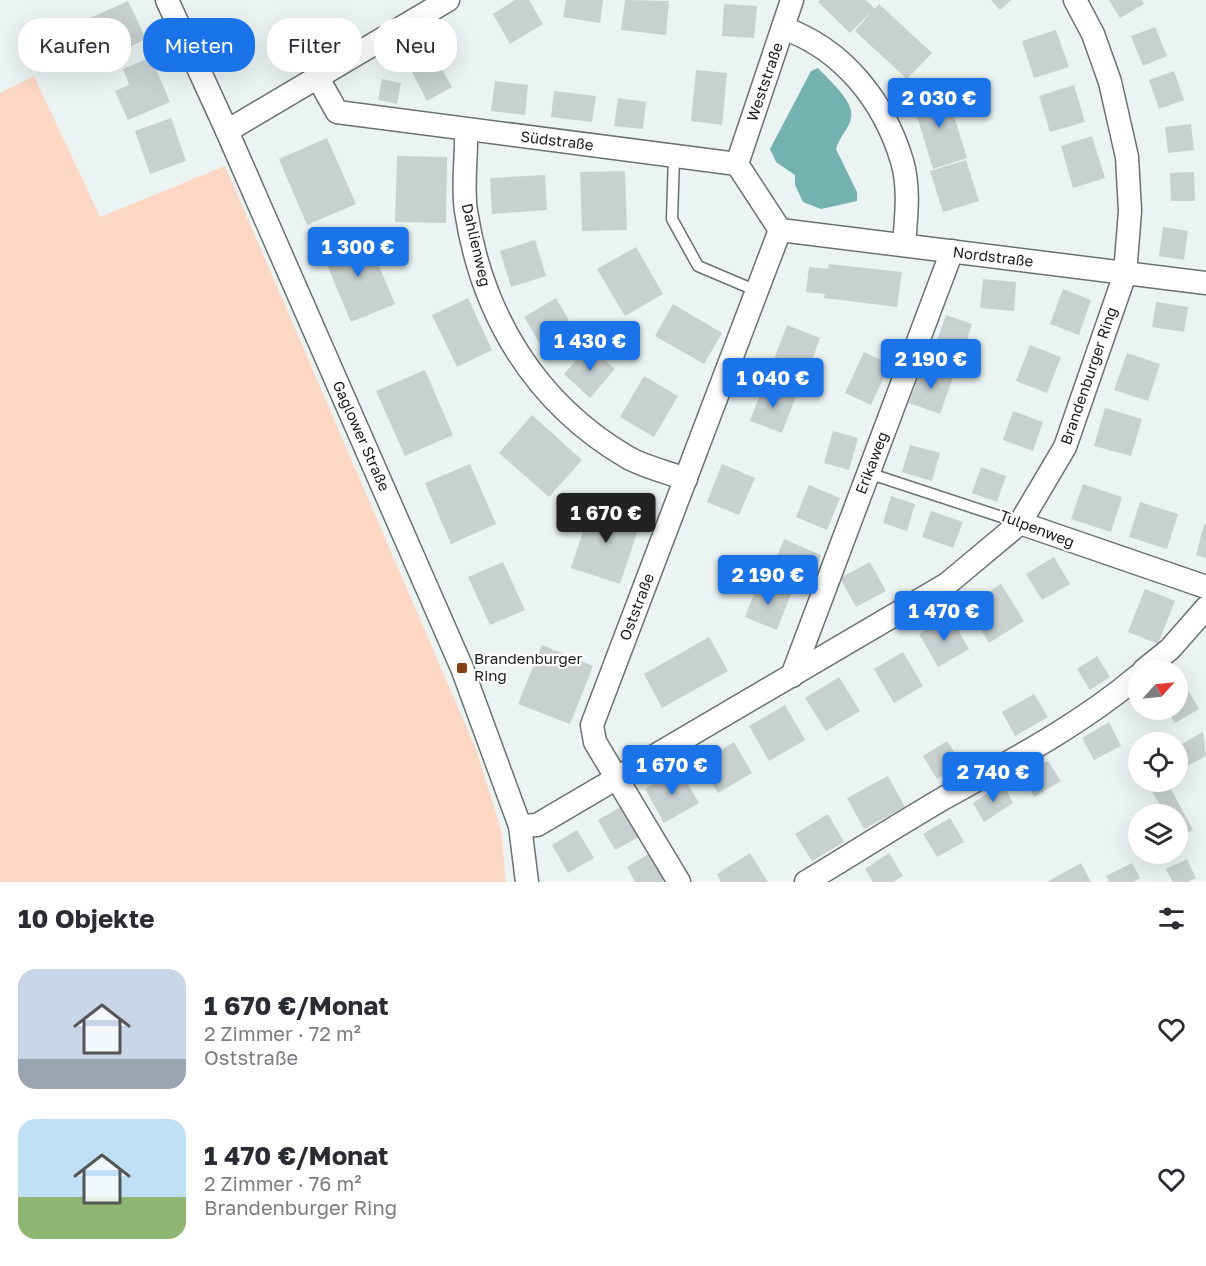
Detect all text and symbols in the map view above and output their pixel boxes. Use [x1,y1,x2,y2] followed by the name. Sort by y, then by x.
[18,18,131,72] chip: Kaufen
[143,18,255,72] chip: Mieten
[267,18,362,72] chip: Filter
[374,18,457,72] chip: Neu
[742,40,786,123] street label: Weststraße
[884,78,994,129] pin: 2 030 €
[902,85,976,109] text: 2 030 €
[520,127,595,153] street label: Südstraße
[459,201,495,288] street label: Dahlienweg
[303,227,413,278] pin: 1 300 €
[322,234,394,258] text: 1 300 €
[952,242,1035,270] street label: Nordstraße
[1056,304,1120,447] street label: Brandenburger Ring
[535,321,645,372] pin: 1 430 €
[554,328,626,352] text: 1 430 €
[876,339,986,390] pin: 2 190 €
[895,346,967,370] text: 2 190 €
[718,358,828,409] pin: 1 040 €
[737,365,809,389] text: 1 040 €
[330,378,394,494] street label: Gaglower Straße
[851,429,891,496] street label: Erikaweg
[551,493,661,544] pin: 1 670 €
[571,500,642,524] text: 1 670 €
[997,506,1077,551] street label: Tulpenweg
[713,555,823,606] pin: 2 190 €
[732,562,804,586] text: 2 190 €
[615,570,657,643] street label: Oststraße
[889,591,999,642] pin: 1 470 €
[909,598,979,622] text: 1 470 €
[474,649,583,684] place label: Brandenburger Ring
[1128,660,1188,720] north arrow
[1128,660,1188,864] map controls
[455,661,469,675] marker: Brandenburger Ring
[1128,732,1188,792] button: locate
[617,745,727,796] pin: 1 670 €
[637,752,708,776] text: 1 670 €
[938,752,1048,803] pin: 2 740 €
[957,759,1029,783] text: 2 740 €
[1128,804,1188,864] button: layers
[1155,902,1188,935] icon: filters
[18,903,154,934] text: 10 Objekte
[204,990,389,1021] text: 1 670 €/Monat
[66,993,138,1065] icon: home
[1155,1013,1188,1046] icon: heart
[204,1021,361,1045] text: 2 Zimmer · 72 m²
[204,1045,298,1069] text: Oststraße
[204,1140,388,1171] text: 1 470 €/Monat
[66,1143,138,1215] icon: home
[1155,1163,1188,1196] icon: heart
[204,1171,361,1195] text: 2 Zimmer · 76 m²
[204,1195,397,1219] text: Brandenburger Ring

